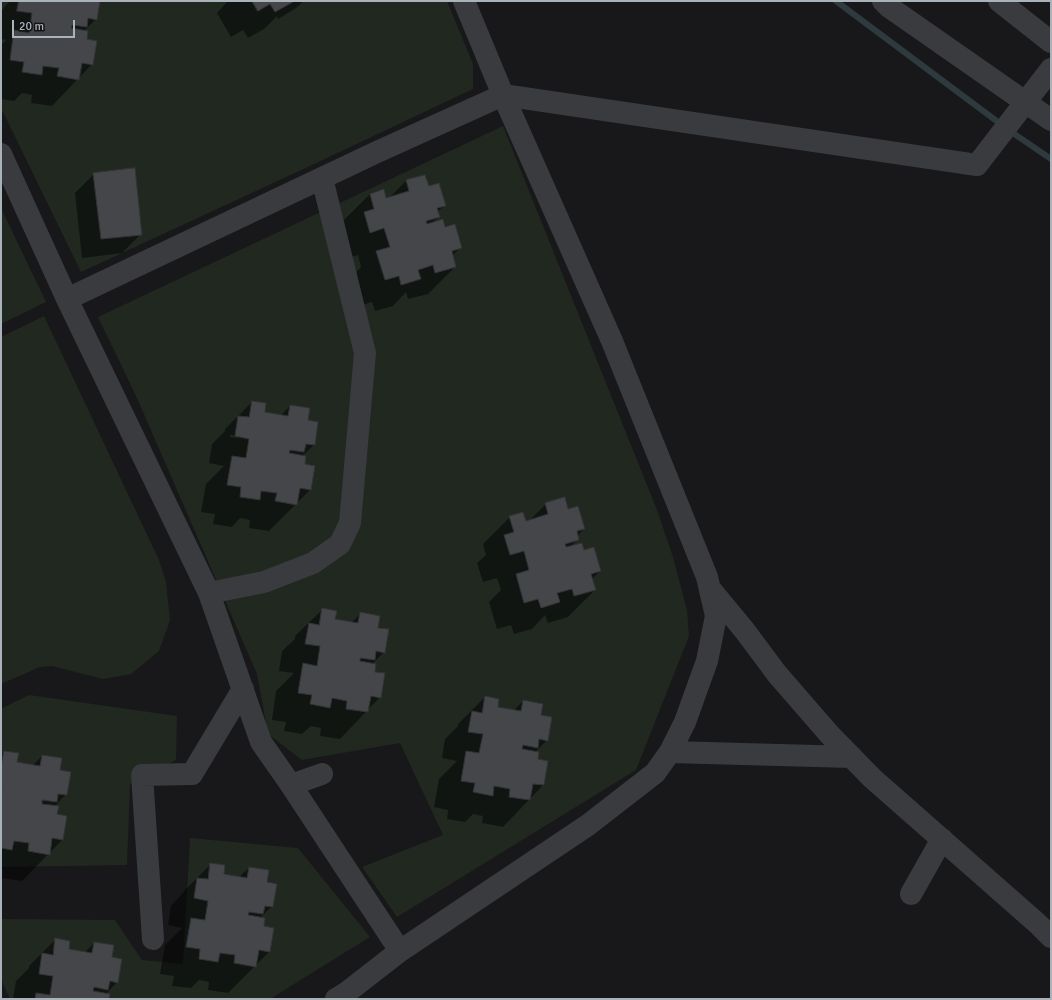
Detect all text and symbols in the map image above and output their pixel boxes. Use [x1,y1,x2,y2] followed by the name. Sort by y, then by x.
[14,12,77,38] scale bar
[19,19,44,34] text: 20 m

